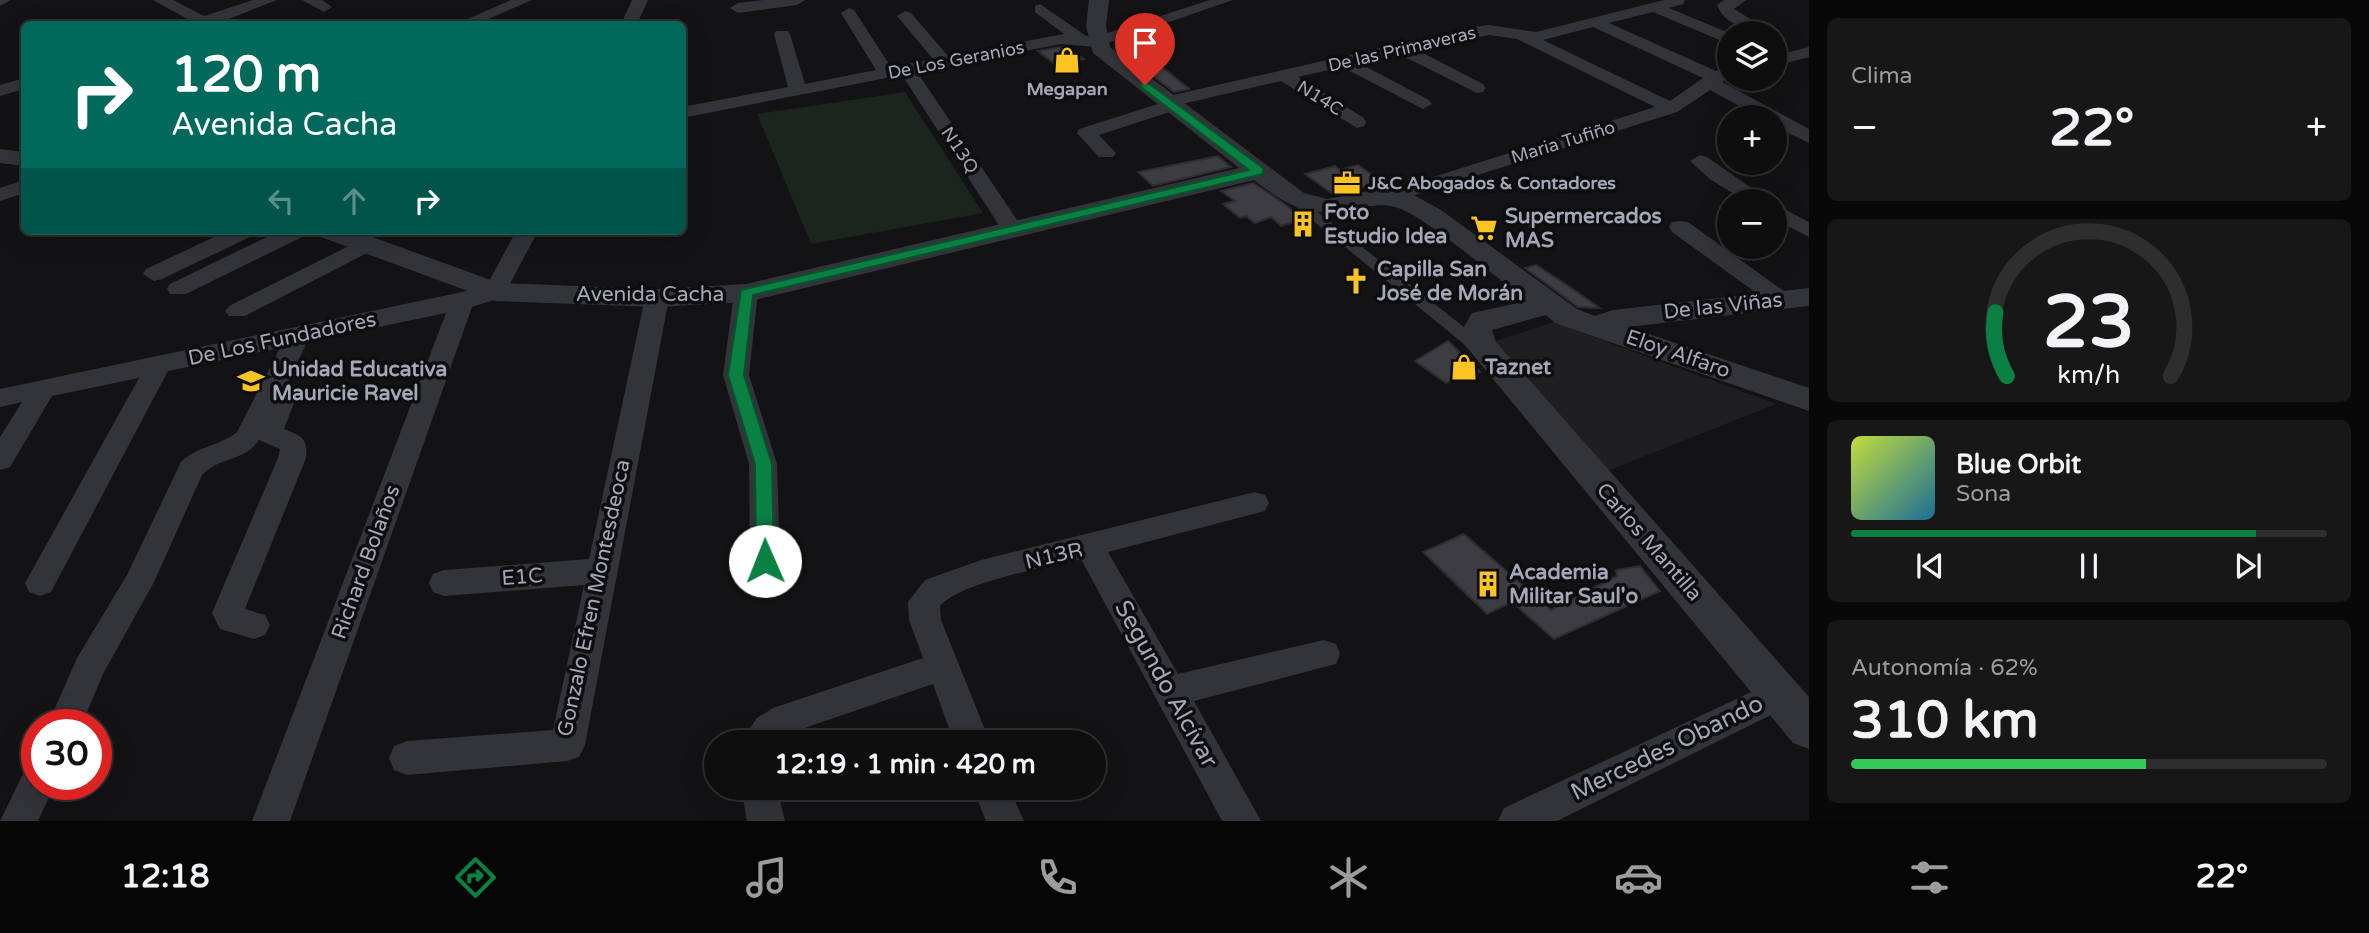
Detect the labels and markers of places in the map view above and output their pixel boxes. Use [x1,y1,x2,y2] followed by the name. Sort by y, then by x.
[1115,13,1175,85] pin
[1052,45,1082,75] shop icon: Megapan
[1026,78,1108,100] place label: Megapan
[1332,168,1362,198] office icon: J&C Abogados & Contadores
[1367,172,1616,194] place label: J&C Abogados & Contadores
[1324,200,1447,249] place label: Foto Estudio Idea
[1505,204,1662,253] place label: Supermercados MAS
[1288,209,1318,239] building icon: Foto Estudio Idea
[1469,213,1499,243] supermarket icon: Supermercados MAS
[1376,257,1523,306] place label: Capilla San José de Morán
[1341,266,1371,296] church icon: Capilla San José de Morán
[1449,352,1479,382] shop icon: Taznet
[1484,355,1551,380] place label: Taznet
[272,357,447,406] place label: Unidad Educativa Mauricie Ravel
[236,366,266,396] school or university icon: Unidad Educativa Mauricie Ravel
[1509,560,1638,609] place label: Academia Militar Saul'o
[1473,569,1503,599] building icon: Academia Militar Saul'o

